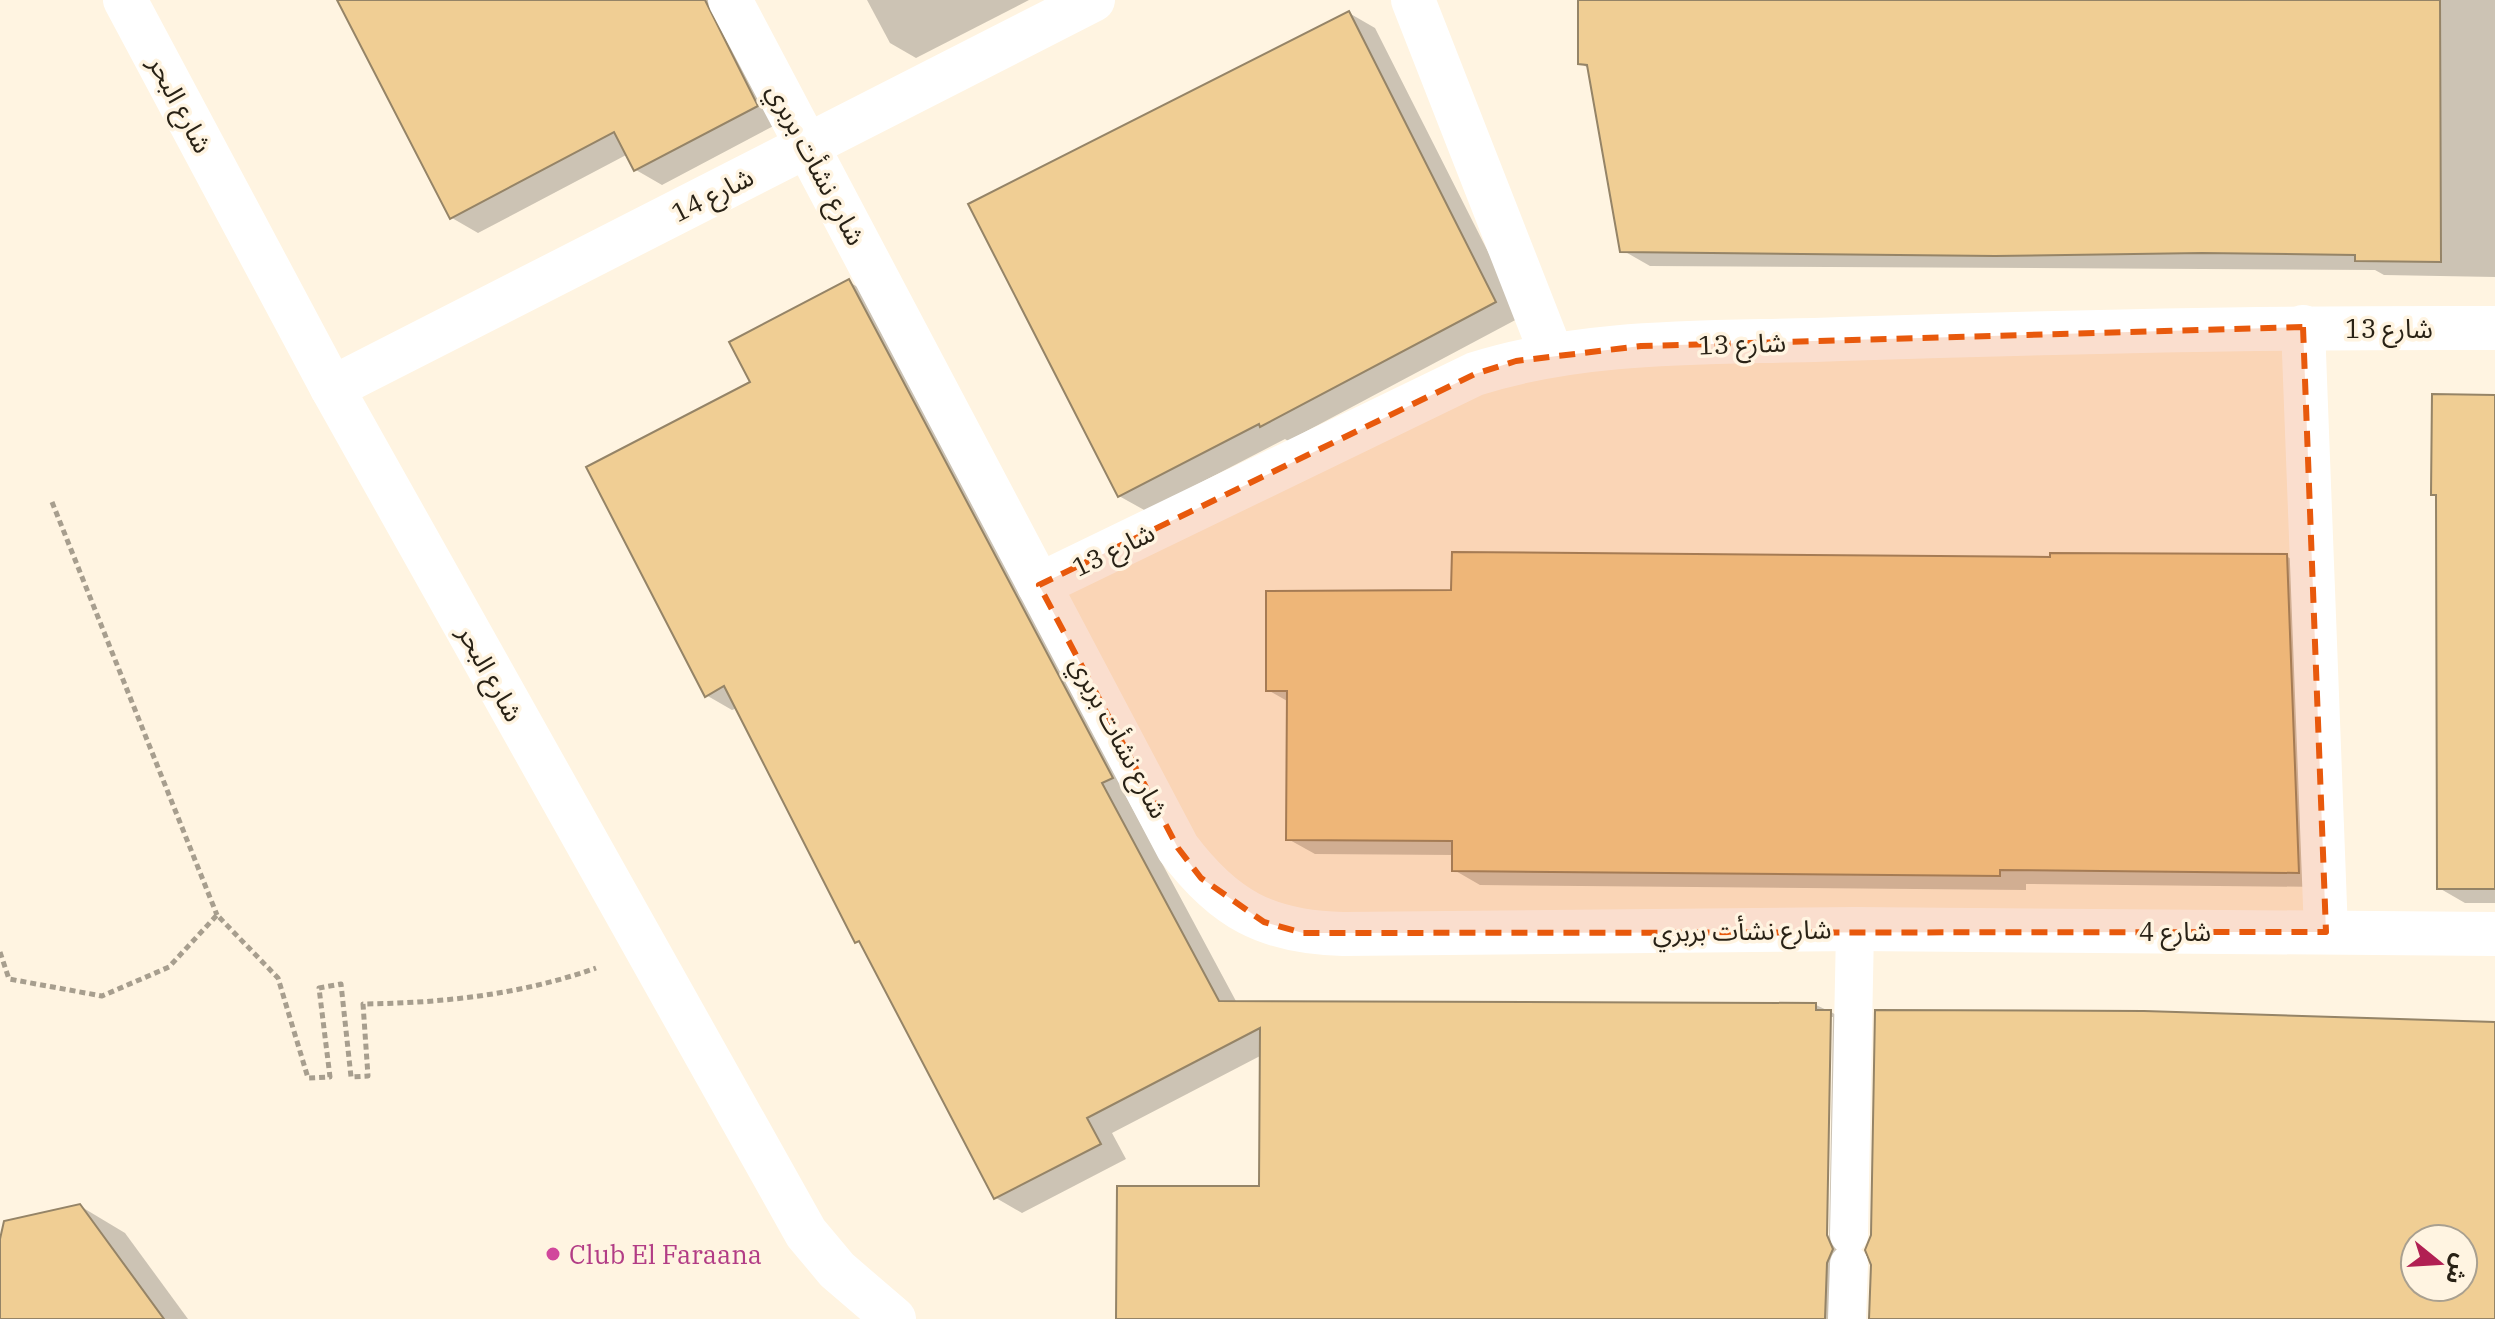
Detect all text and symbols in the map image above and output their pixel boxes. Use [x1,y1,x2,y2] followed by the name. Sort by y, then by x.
[138,49,221,160] street label: شارع البحر
[756,77,874,253] street label: شارع نشأت بربري
[665,159,760,232] street label: شارع 14
[2345,311,2433,348] street label: شارع 13
[1697,324,1787,365] street label: شارع 13
[1066,514,1161,586] street label: شارع 13
[447,618,531,729] street label: شارع البحر
[1059,650,1177,826] street label: شارع نشأت بربري
[1652,911,1832,953] street label: شارع نشأت بربري
[2139,914,2211,951] street label: شارع 4
[2399,1223,2479,1303] north arrow
[569,1237,762,1271] place label: Club El Faraana
[544,1245,562,1263] marker: Club El Faraana
[2440,1251,2477,1288] text: ش

